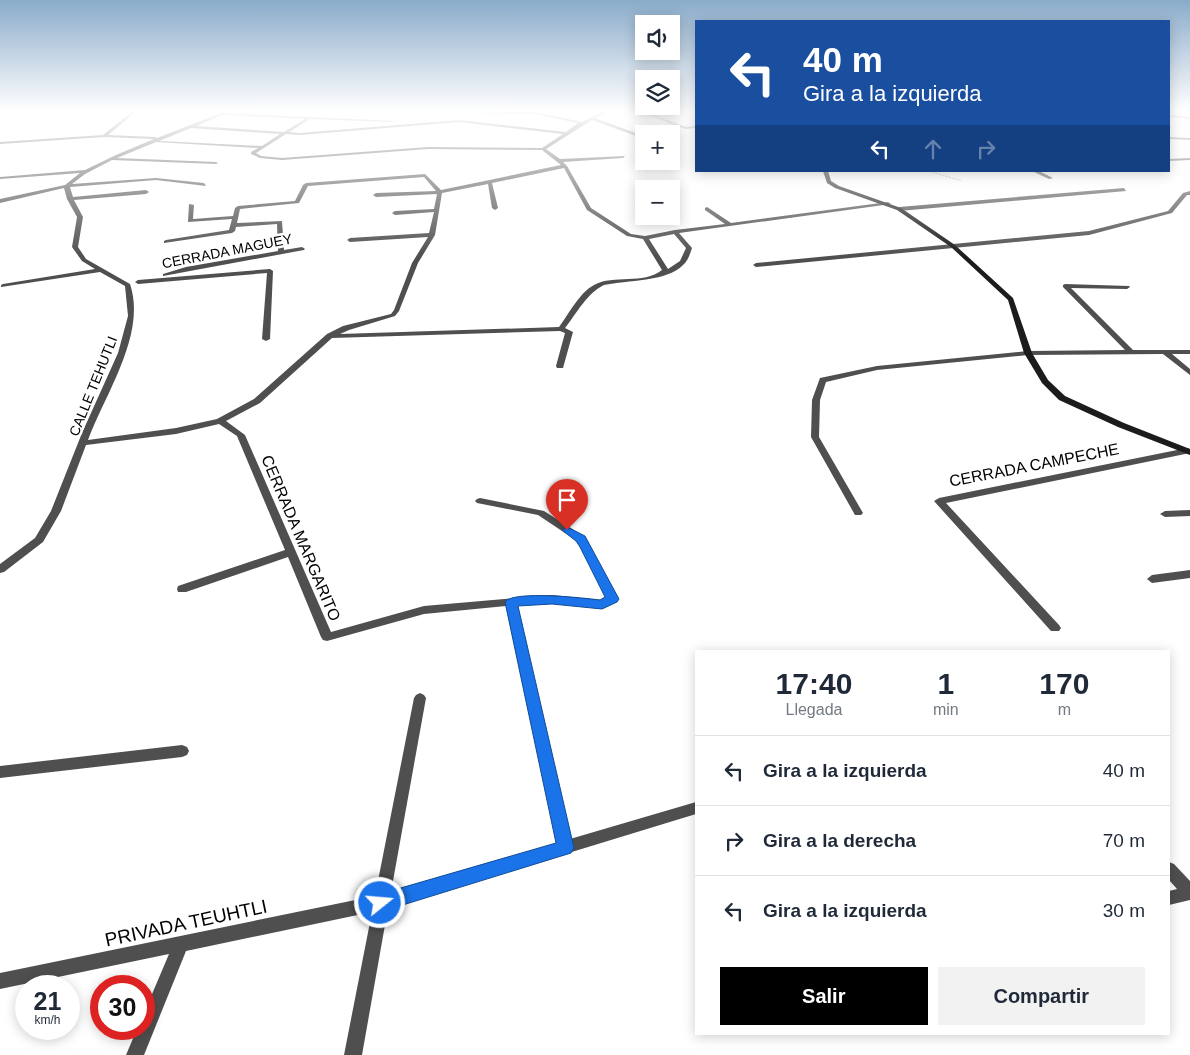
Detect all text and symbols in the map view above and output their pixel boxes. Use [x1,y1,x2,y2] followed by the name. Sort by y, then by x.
[635,15,680,225] map controls
[635,15,680,60] button: sound
[720,40,785,105] icon: left
[803,40,883,79] text: 40 m
[635,70,680,115] button: layers
[803,81,982,106] text: Gira a la izquierda
[635,125,680,170] button: +
[866,135,894,163] icon: left
[919,135,947,163] icon: ahead
[972,135,1000,163] icon: right
[635,180,680,225] button: −
[161,230,294,271] street label: CERRADA MAGUEY
[66,334,120,438] street label: CALLE TEHUTLI
[948,440,1120,490] street label: CERRADA CAMPECHE
[258,453,344,623] street label: CERRADA MARGARITO
[546,479,588,530] pin
[553,486,581,514] icon: arrive
[776,667,852,700] text: 17:40
[937,667,954,700] text: 1
[1039,667,1089,700] text: 170
[785,701,842,718] text: Llegada
[933,701,959,718] text: min
[1058,701,1071,718] text: m
[720,757,748,785] icon: left
[763,760,927,781] text: Gira a la izquierda
[1103,760,1145,781] text: 40 m
[720,827,748,855] icon: right
[763,830,916,851] text: Gira a la derecha
[1103,830,1145,851] text: 70 m
[353,876,405,928] position arrow
[103,896,269,950] street label: PRIVADA TEUHTLI
[720,897,748,925] icon: left
[763,900,927,921] text: Gira a la izquierda
[1103,900,1145,921] text: 30 m
[720,967,928,1025] button: Salir
[938,967,1145,1025] button: Compartir
[90,975,155,1040] speed limit sign: 30
[34,987,61,1015] text: 21
[34,1013,61,1027] text: km/h

